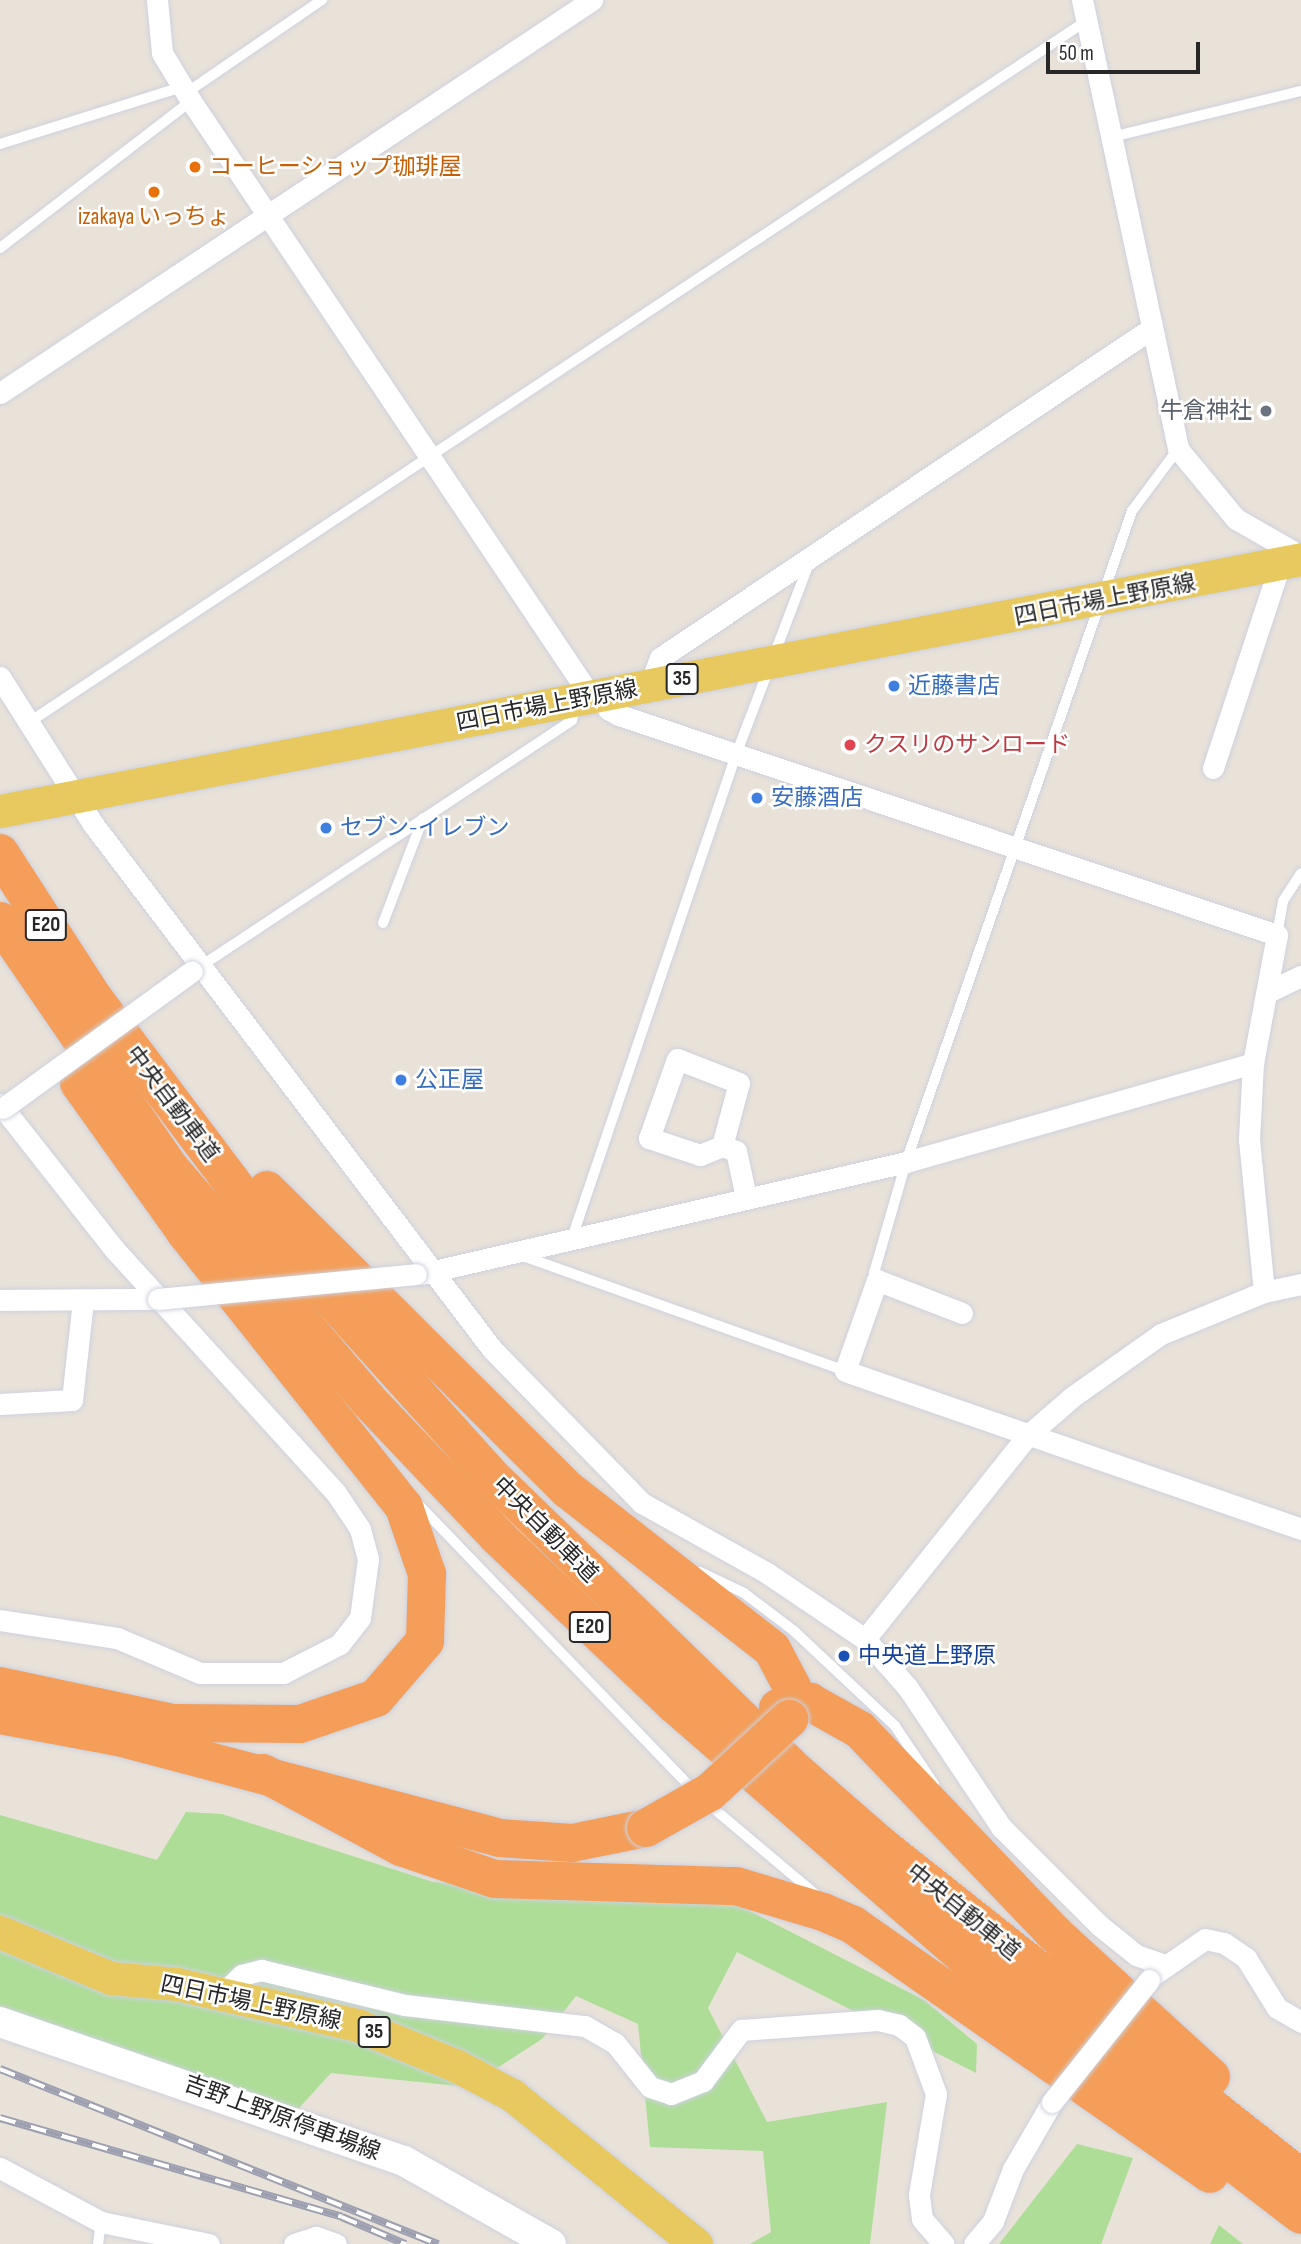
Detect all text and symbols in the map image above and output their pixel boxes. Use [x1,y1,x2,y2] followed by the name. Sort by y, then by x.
[1049,28,1203,72] scale bar
[1059,41,1094,66] text: 50 m
[209,153,462,181] place label: コーヒーショップ珈琲屋
[187,159,203,175] marker: コーヒーショップ珈琲屋
[146,184,162,200] marker: izakaya いっちょ
[78,203,230,231] place label: izakaya いっちょ
[1160,397,1252,425] place label: 牛倉神社
[1258,403,1274,419] marker: 牛倉神社
[1012,569,1198,631] street label: 四日市場上野原線
[664,662,700,696] road number: 35
[908,672,1000,700] place label: 近藤書店
[454,675,640,737] street label: 四日市場上野原線
[886,678,902,694] marker: 近藤書店
[864,731,1071,759] place label: クスリのサンロード
[842,737,858,753] marker: クスリのサンロード
[771,784,863,812] place label: 安藤酒店
[749,790,765,806] marker: 安藤酒店
[340,814,509,842] place label: セブン-イレブン
[318,820,334,836] marker: セブン-イレブン
[23,908,69,942] road number: E20
[119,1041,225,1167] street label: 中央自動車道
[415,1066,484,1094] place label: 公正屋
[393,1072,409,1088] marker: 公正屋
[486,1471,604,1589] street label: 中央自動車道
[567,1610,613,1644] road number: E20
[858,1642,996,1670] place label: 中央道上野原
[836,1648,852,1664] marker: 中央道上野原
[901,1858,1025,1966] street label: 中央自動車道
[158,1970,344,2036] street label: 四日市場上野原線
[356,2014,392,2050] road number: 35
[180,2070,384,2166] street label: 吉野上野原停車場線

